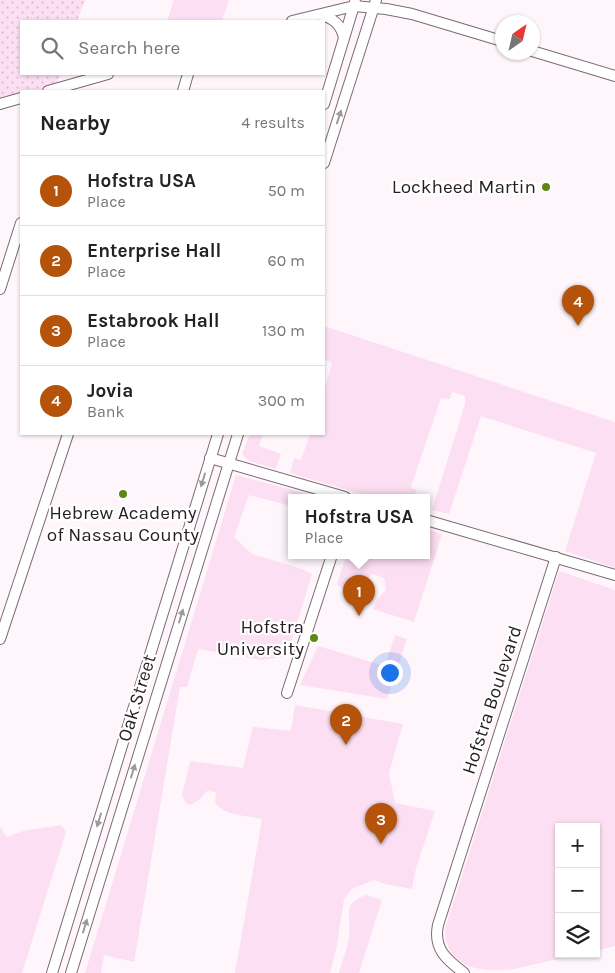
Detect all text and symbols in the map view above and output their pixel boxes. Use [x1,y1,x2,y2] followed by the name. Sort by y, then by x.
[495,15,540,60] north arrow
[20,20,325,75] search box
[38,34,66,62] icon: search
[78,37,180,59] text: Search here
[335,109,343,124] one-way arrow
[40,111,110,135] text: Nearby
[241,113,305,132] text: 4 results
[87,170,196,192] text: Hofstra USA
[392,176,536,198] place label: Lockheed Martin
[53,181,59,200] text: 1
[268,181,305,200] text: 50 m
[540,181,552,193] marker: Lockheed Martin
[87,192,126,211] text: Place
[87,240,221,262] text: Enterprise Hall
[51,251,61,270] text: 2
[268,251,305,270] text: 60 m
[87,262,126,281] text: Place
[562,285,594,326] pin: 4
[87,310,220,332] text: Estabrook Hall
[51,321,61,340] text: 3
[262,321,305,340] text: 130 m
[87,332,126,351] text: Place
[87,380,133,402] text: Jovia
[51,391,61,410] text: 4
[258,391,305,410] text: 300 m
[87,402,124,421] text: Bank
[199,473,206,488] one-way arrow
[117,488,129,500] marker: Hebrew Academy of Nassau County
[288,494,430,559] popup
[47,502,199,546] place label: Hebrew Academy of Nassau County
[305,506,413,528] text: Hofstra USA
[305,528,343,547] text: Place
[343,575,375,616] pin: 1
[177,608,185,623] one-way arrow
[217,616,304,660] place label: Hofstra University
[458,623,526,777] street label: Hofstra Boulevard
[308,632,320,644] marker: Hofstra University
[113,652,161,744] street label: Oak Street
[377,660,403,686] your location
[330,704,362,745] pin: 2
[129,763,137,778] one-way arrow
[365,803,397,844] pin: 3
[95,812,103,827] one-way arrow
[555,823,600,958] map controls
[555,823,600,868] button: +
[555,868,600,913] button: −
[555,913,600,958] button: layers
[81,919,89,934] one-way arrow

